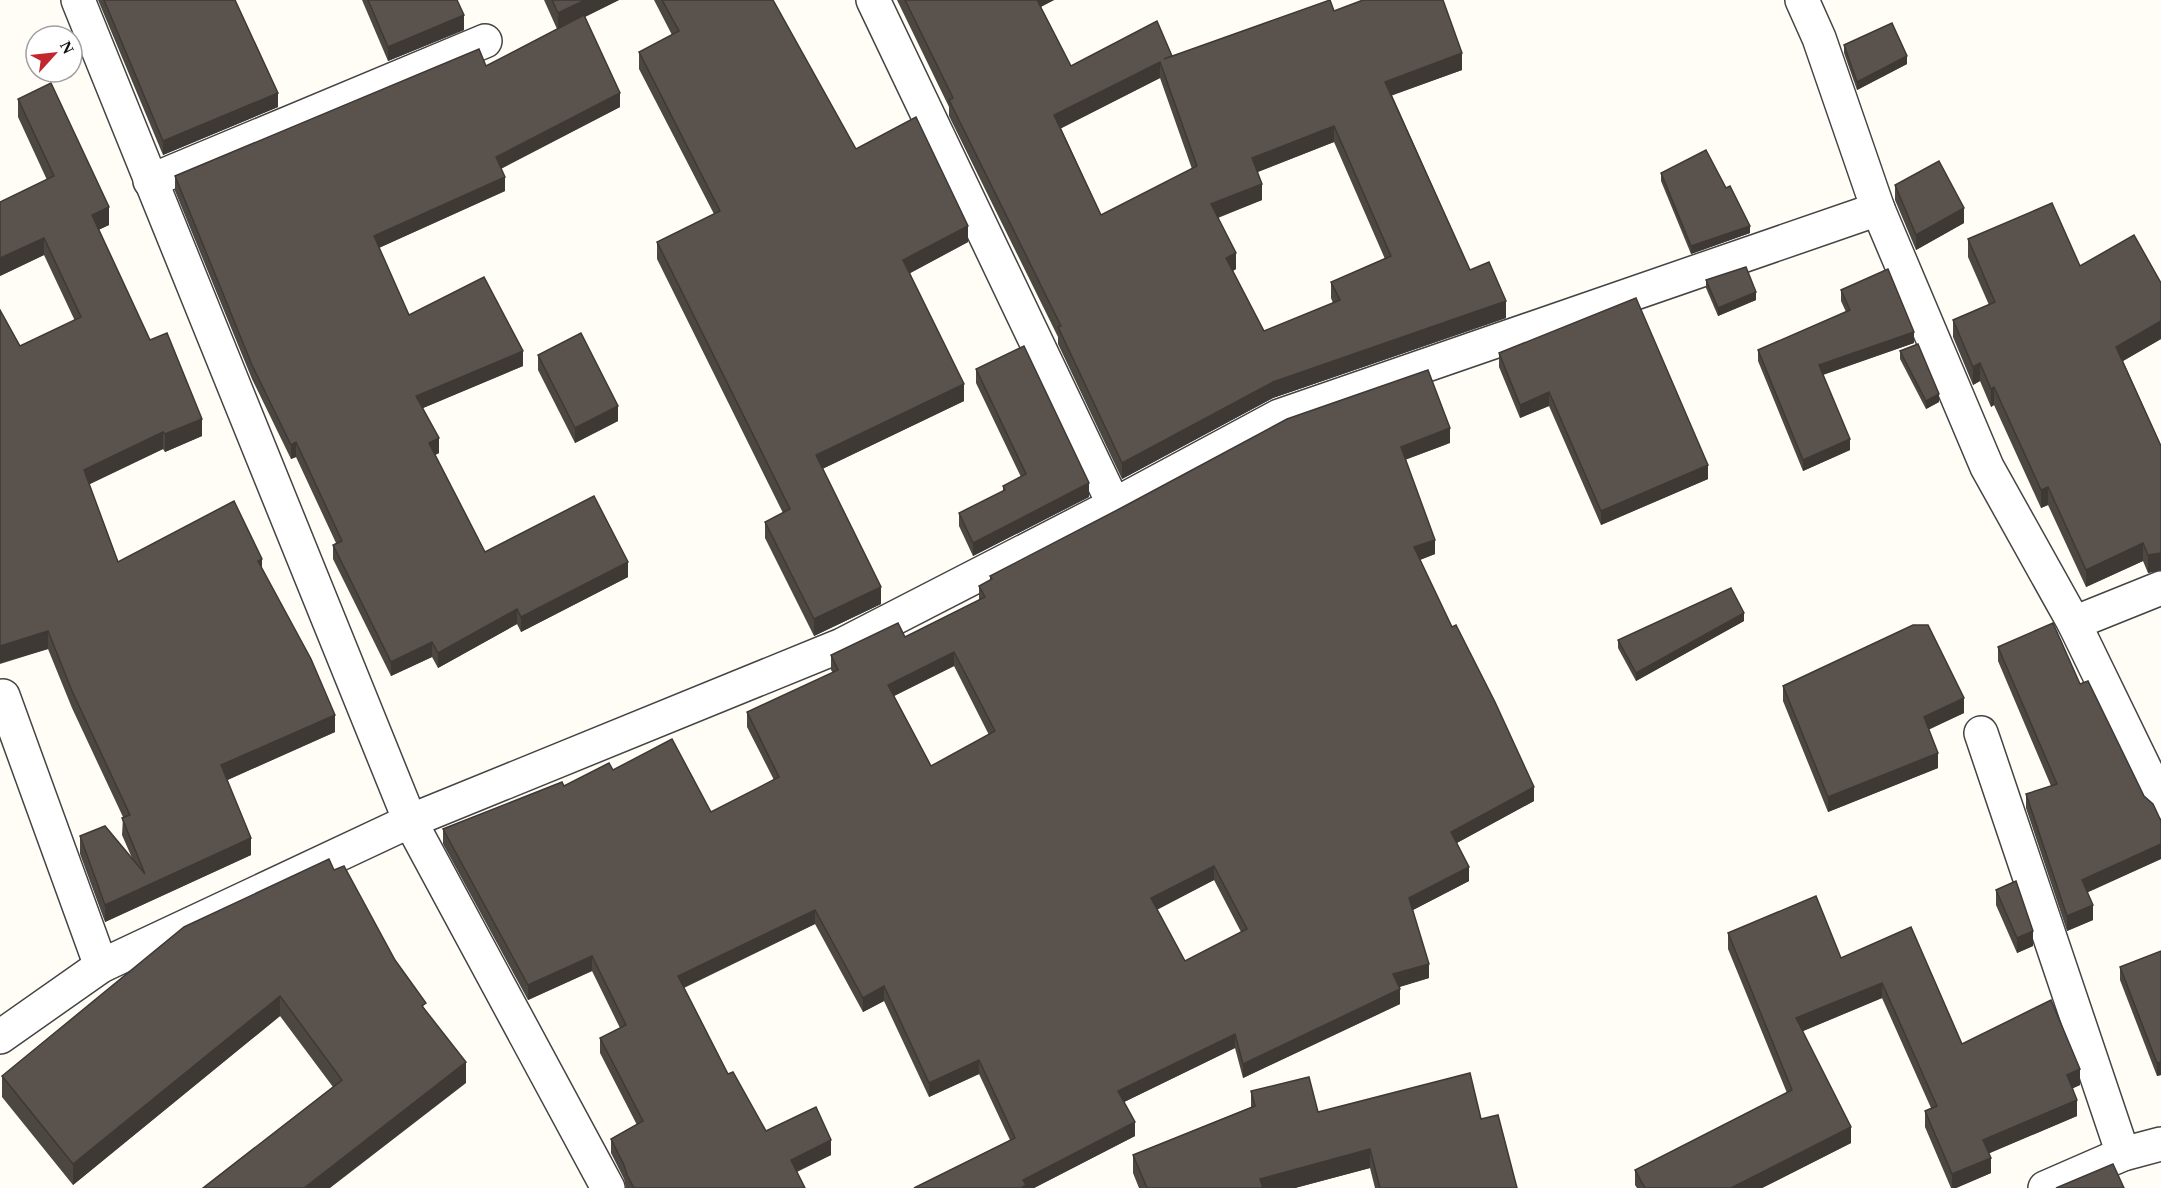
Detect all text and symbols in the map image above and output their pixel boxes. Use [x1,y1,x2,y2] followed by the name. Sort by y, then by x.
[24,24,84,84] north arrow
[57,38,77,57] text: N

